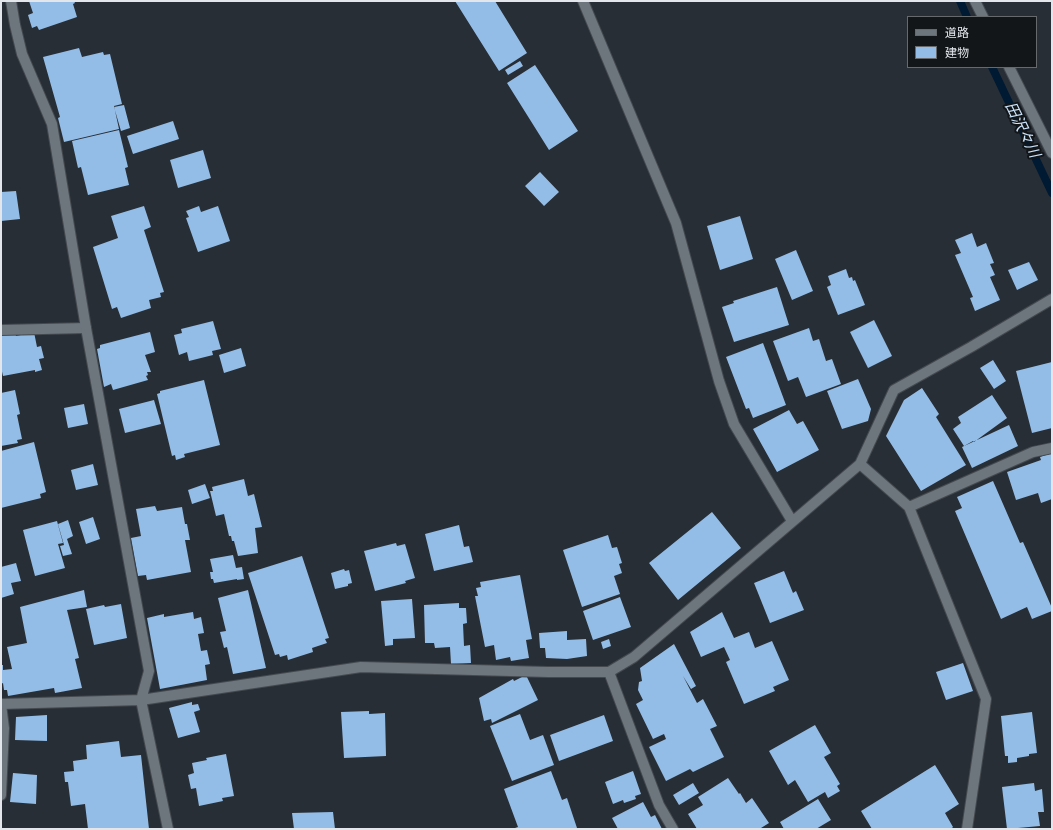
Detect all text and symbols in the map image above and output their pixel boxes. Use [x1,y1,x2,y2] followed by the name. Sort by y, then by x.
[907,16,1037,68] legend
[945,24,969,41] text: 道路
[945,44,969,61] text: 建物
[1001,99,1043,161] water label: 田沢々川

